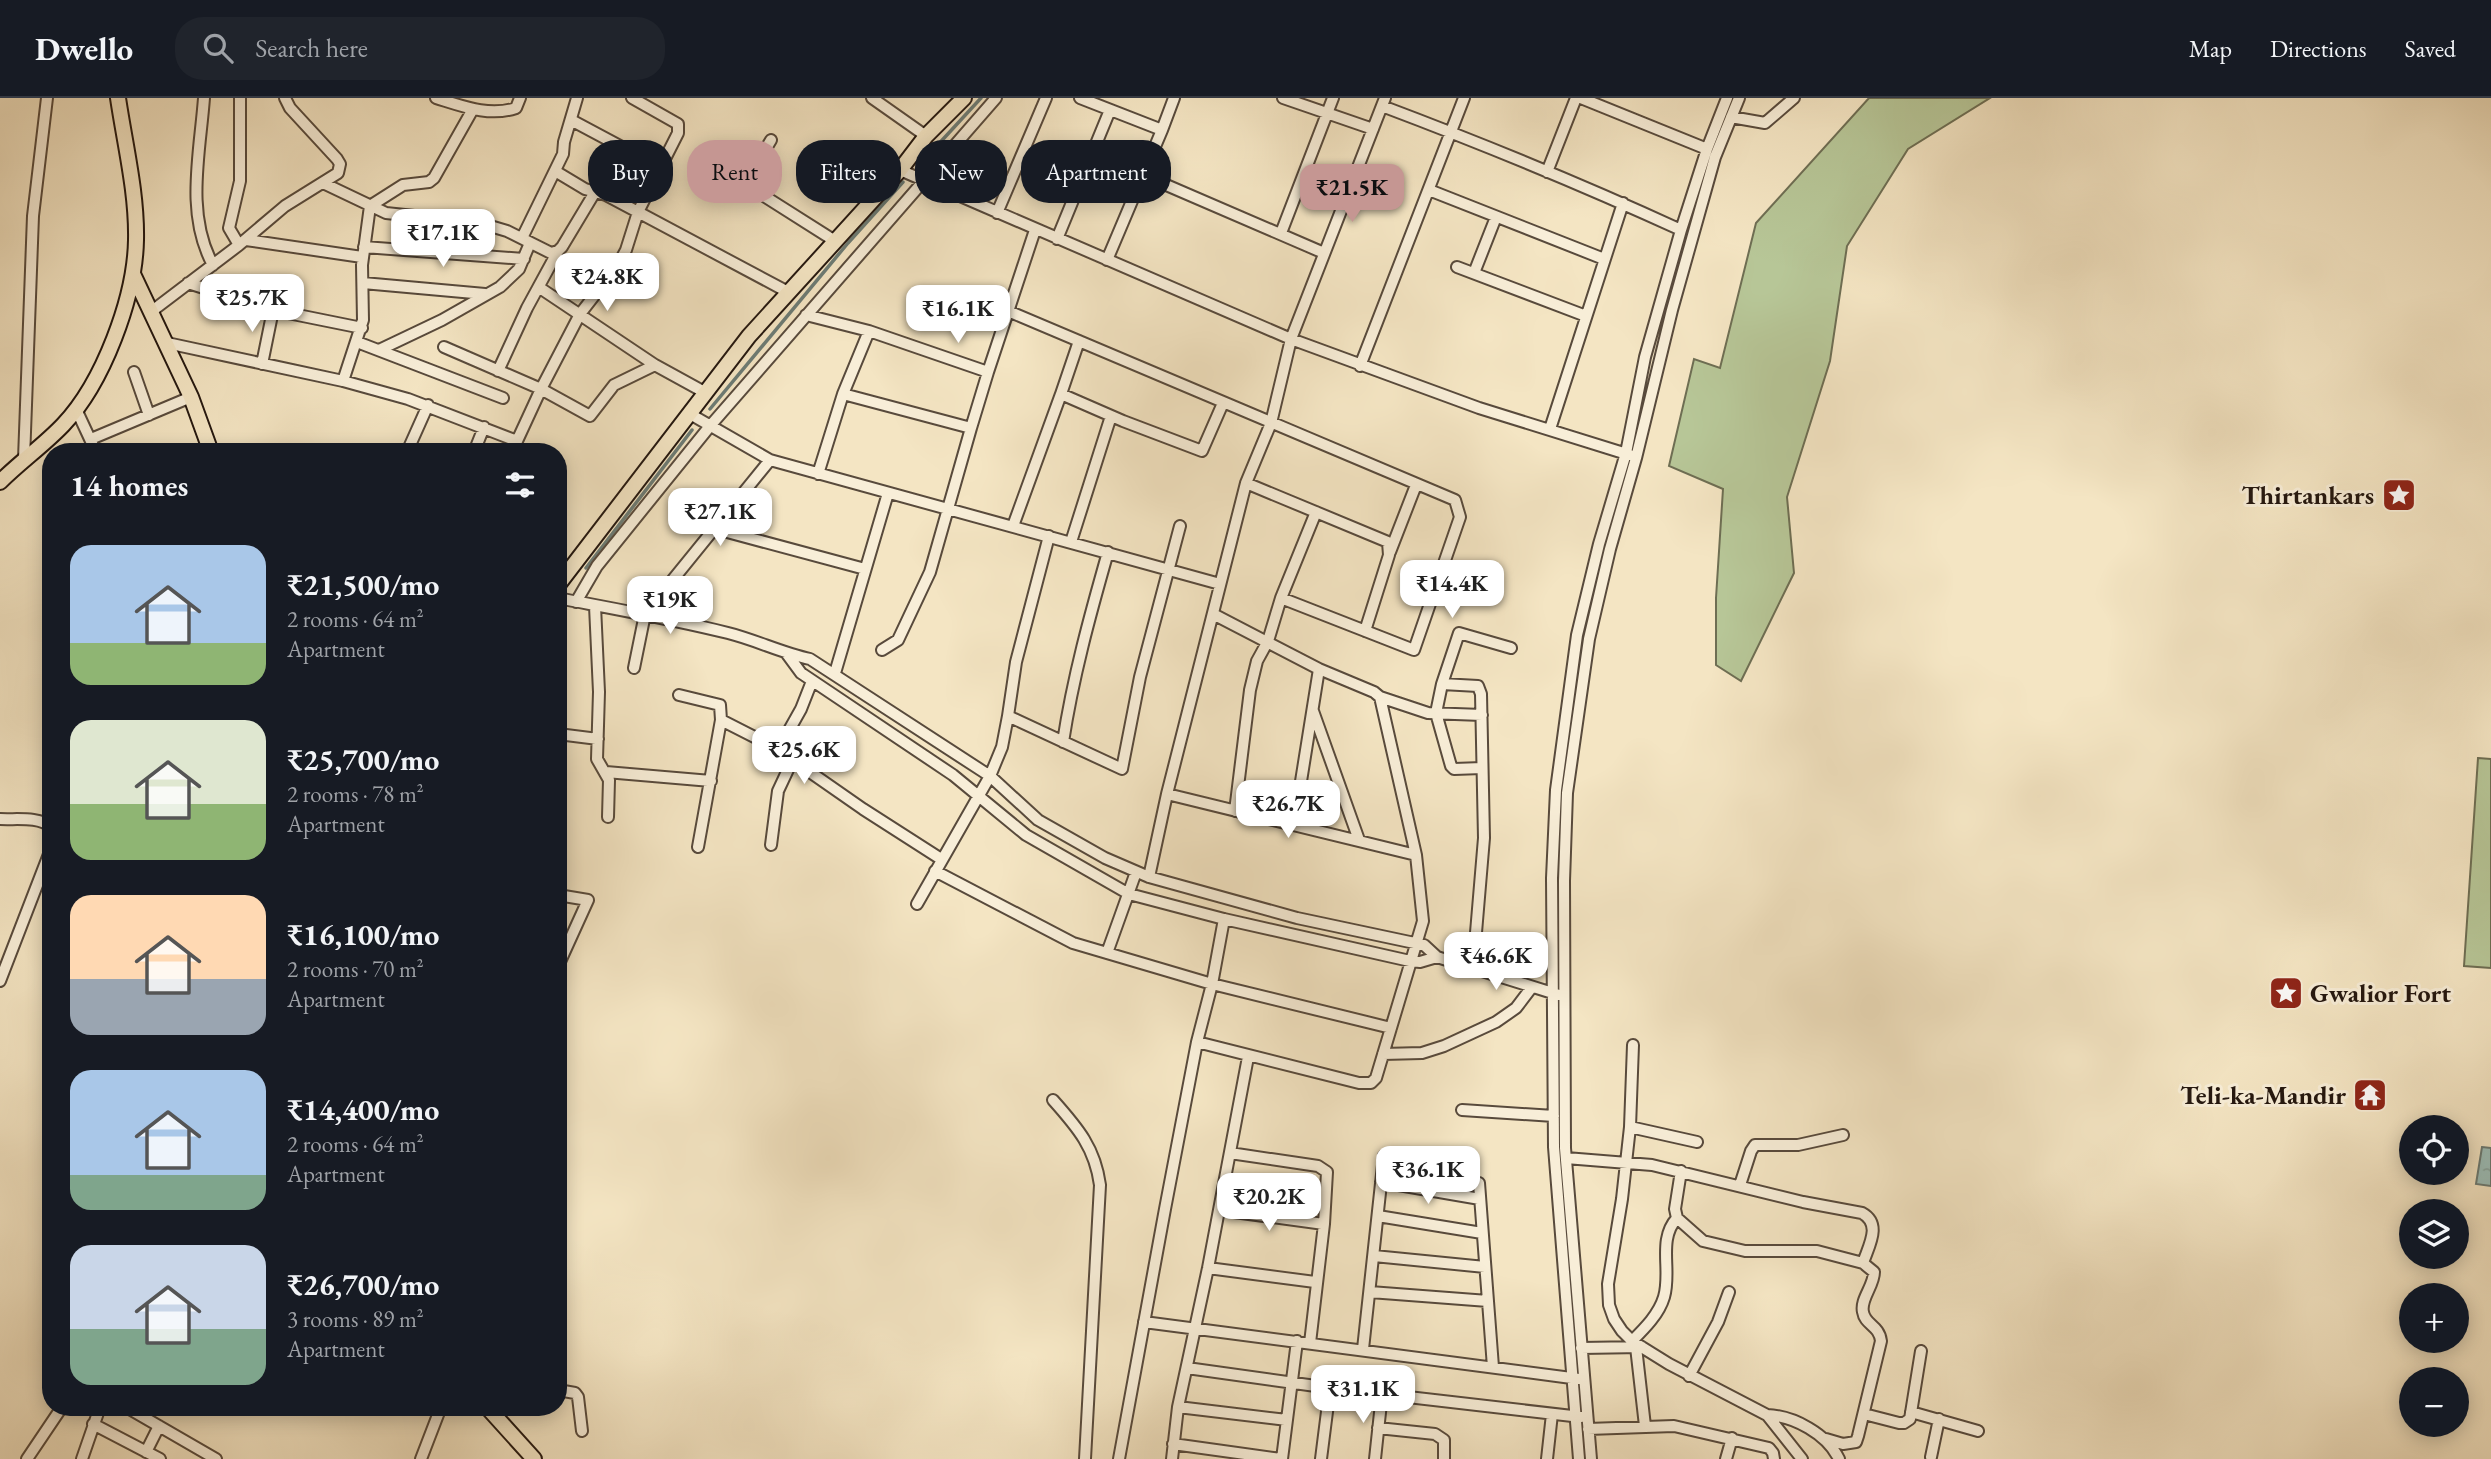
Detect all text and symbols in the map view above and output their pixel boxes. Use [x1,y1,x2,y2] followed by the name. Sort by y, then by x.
[175,17,665,80] search box
[35,27,133,70] text: Dwello
[199,29,237,67] icon: search
[255,31,368,65] text: Search here
[2189,33,2232,64] text: Map
[2270,33,2367,64] text: Directions
[2405,33,2456,64] text: Saved
[588,140,673,203] chip: Buy
[687,140,782,203] chip: Rent
[796,140,901,203] chip: Filters
[915,140,1007,203] chip: New
[1021,140,1171,203] chip: Apartment
[1295,164,1409,224] pin: ₹21.5K
[1316,172,1388,202] text: ₹21.5K
[386,209,500,269] pin: ₹17.1K
[407,217,479,247] text: ₹17.1K
[550,254,664,313] pin: ₹24.8K
[571,261,643,291] text: ₹24.8K
[195,274,309,334] pin: ₹25.7K
[216,282,288,312] text: ₹25.7K
[901,286,1015,345] pin: ₹16.1K
[922,293,994,323] text: ₹16.1K
[70,466,188,505] text: 14 homes
[501,466,539,504] icon: filters
[2380,476,2418,514] place icon: Thirtankars
[2241,478,2374,512] place label: Thirtankars
[663,489,777,548] pin: ₹27.1K
[684,496,756,526] text: ₹27.1K
[1395,560,1509,620] pin: ₹14.4K
[287,565,439,604] text: ₹21,500/mo
[1416,568,1488,598] text: ₹14.4K
[126,573,210,657] icon: home
[629,576,711,636] pin: ₹19K
[643,584,697,614] text: ₹19K
[287,604,424,634] text: 2 rooms · 64 m²
[287,634,385,664] text: Apartment
[747,726,861,786] pin: ₹25.6K
[768,734,840,764] text: ₹25.6K
[287,740,439,779] text: ₹25,700/mo
[126,748,210,832] icon: home
[287,779,424,809] text: 2 rooms · 78 m²
[1231,780,1345,840] pin: ₹26.7K
[1252,788,1324,818] text: ₹26.7K
[287,809,385,839] text: Apartment
[287,915,439,954] text: ₹16,100/mo
[126,923,210,1007] icon: home
[1439,932,1553,992] pin: ₹46.6K
[1460,940,1532,970] text: ₹46.6K
[287,954,424,984] text: 2 rooms · 70 m²
[2267,974,2305,1012] place icon: Gwalior Fort
[2310,976,2451,1010] place label: Gwalior Fort
[287,984,385,1014] text: Apartment
[2351,1076,2389,1114] temple icon: Teli-ka-Mandir
[2180,1078,2346,1112] place label: Teli-ka-Mandir
[287,1090,439,1129] text: ₹14,400/mo
[126,1098,210,1182] icon: home
[2399,1115,2469,1437] map controls
[2399,1115,2469,1185] button: locate
[287,1129,424,1159] text: 2 rooms · 64 m²
[1371,1146,1485,1206] pin: ₹36.1K
[1392,1154,1464,1184] text: ₹36.1K
[287,1159,385,1189] text: Apartment
[1212,1174,1326,1233] pin: ₹20.2K
[1233,1181,1305,1211] text: ₹20.2K
[2399,1199,2469,1269] button: layers
[287,1265,439,1304] text: ₹26,700/mo
[126,1273,210,1357] icon: home
[2399,1283,2469,1353] button: +
[287,1304,424,1334] text: 3 rooms · 89 m²
[287,1334,385,1364] text: Apartment
[1306,1366,1420,1425] pin: ₹31.1K
[2399,1367,2469,1437] button: −
[1327,1373,1399,1403] text: ₹31.1K

